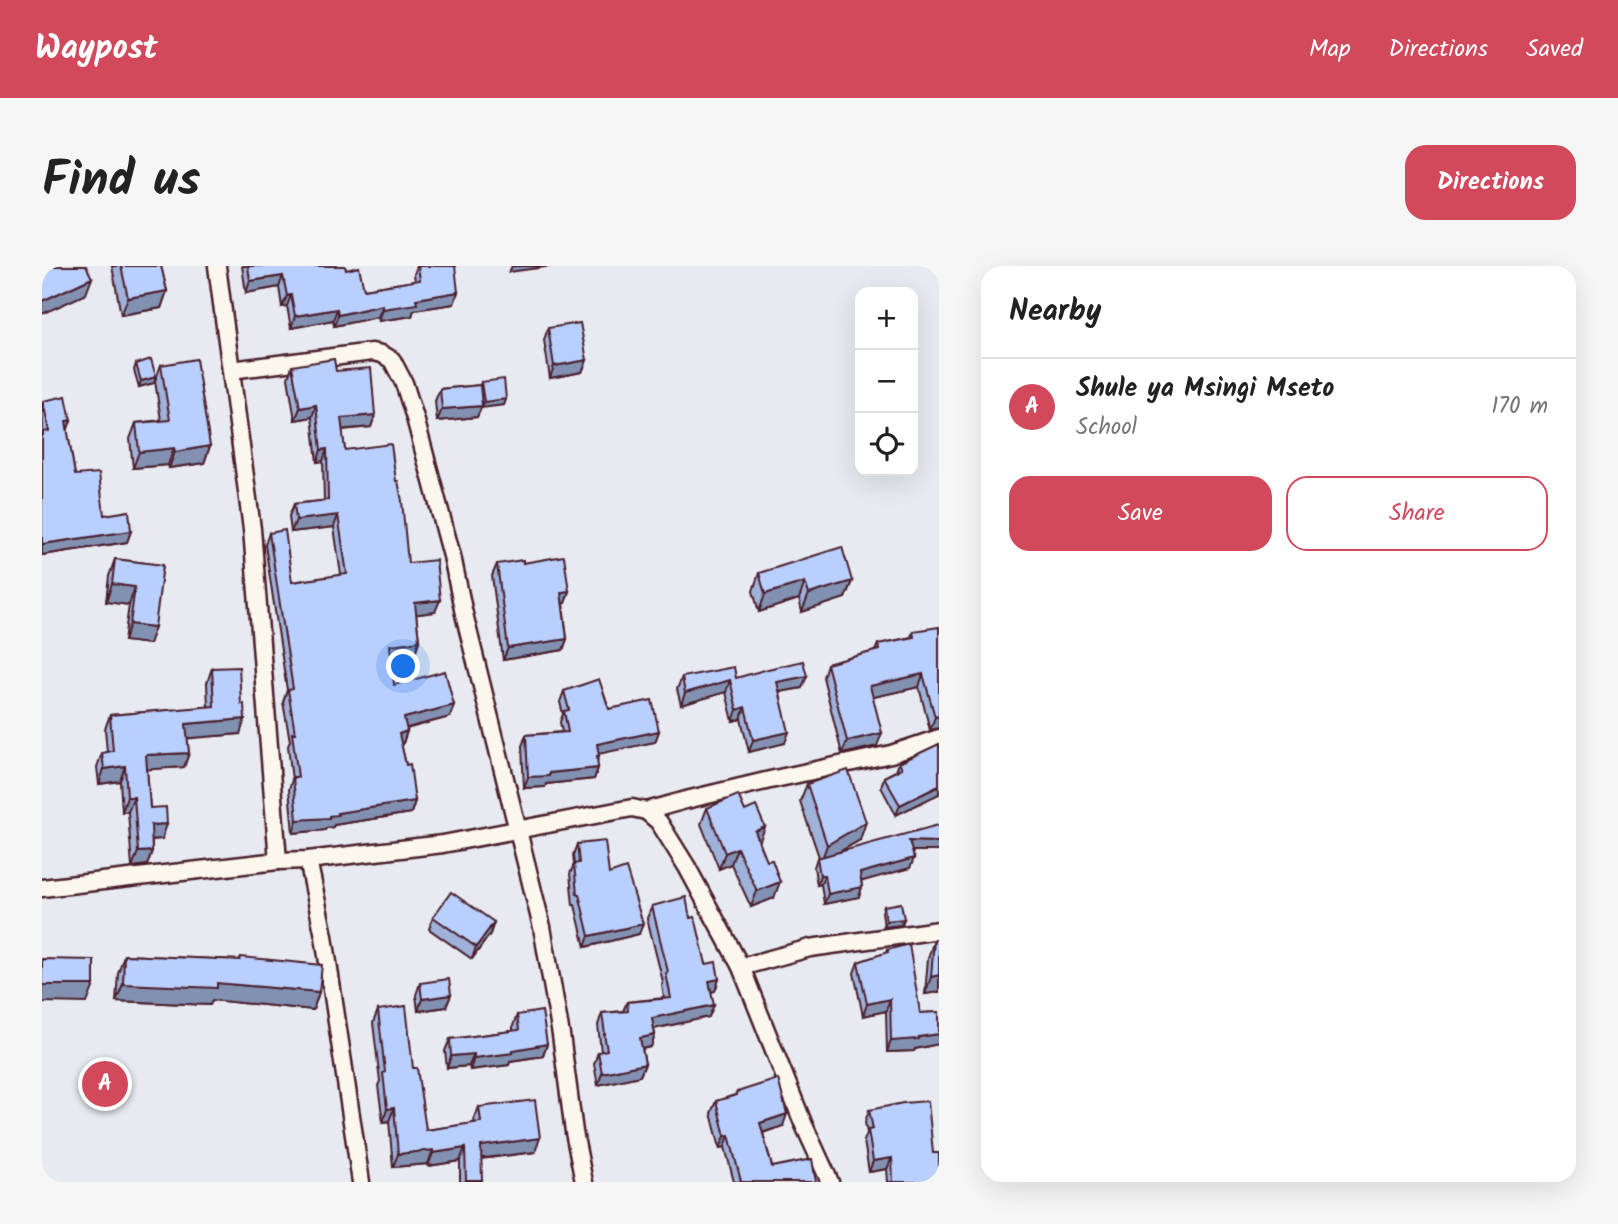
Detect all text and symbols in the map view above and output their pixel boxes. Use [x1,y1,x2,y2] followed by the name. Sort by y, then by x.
[35,23,158,76] text: Waypost
[1309,30,1351,69] text: Map
[1389,30,1488,69] text: Directions
[1526,30,1583,69] text: Saved
[42,143,200,221] text: Find us
[1405,145,1576,220] button: Directions
[855,287,918,476] map controls
[855,287,918,350] button: +
[1009,288,1101,336] text: Nearby
[855,350,918,413] button: −
[1076,368,1334,410] text: Shule ya Msingi Mseto
[1025,389,1039,425] text: A
[1491,389,1548,425] text: 170 m
[1076,410,1137,446] text: School
[855,413,918,476] button: locate
[1009,476,1272,551] button: Save
[1286,476,1548,551] button: Share
[386,649,420,683] your location
[82,1058,128,1110] pin: A

